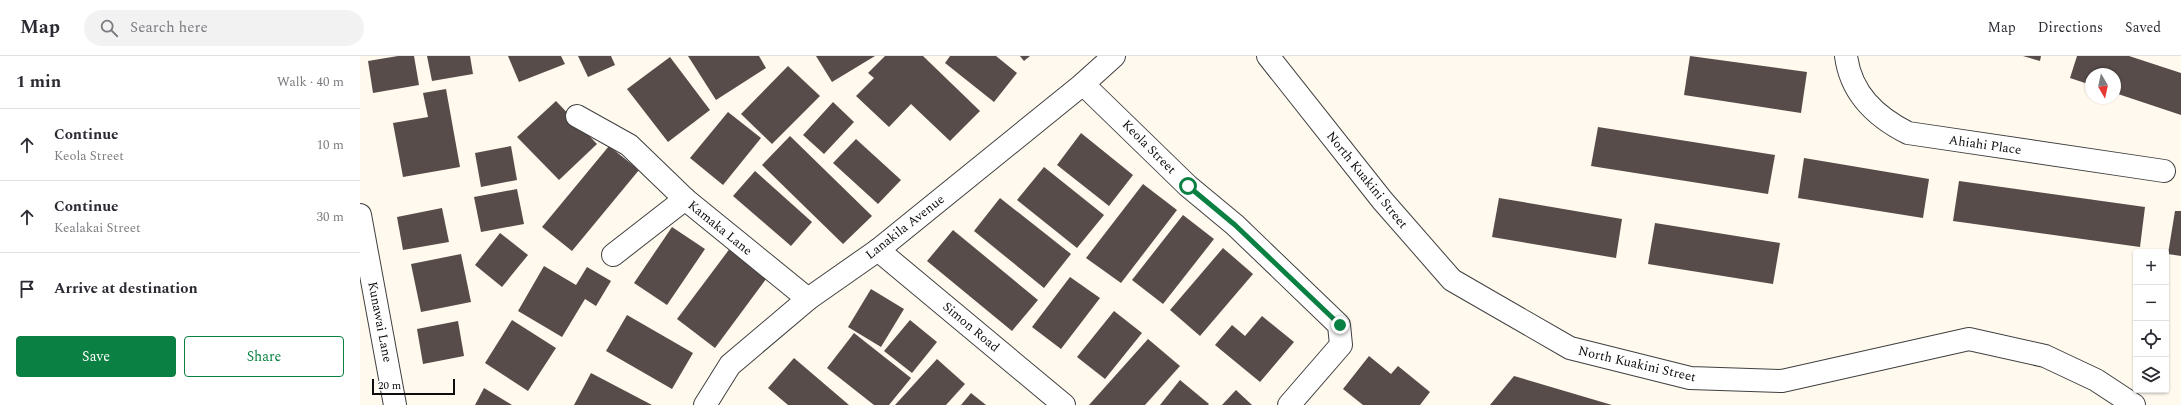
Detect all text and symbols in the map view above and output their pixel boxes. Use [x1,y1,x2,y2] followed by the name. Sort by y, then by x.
[84,10,364,46] search box
[20,13,60,42] text: Map
[130,16,208,39] text: Search here
[98,17,120,39] icon: search
[1988,17,2016,38] text: Map
[2038,17,2103,38] text: Directions
[2125,17,2161,38] text: Saved
[2085,68,2121,104] north arrow
[16,69,61,95] text: 1 min
[277,72,344,92] text: Walk · 40 m
[1117,115,1181,179] street label: Keola Street
[54,123,119,146] text: Continue
[1321,127,1413,233] street label: North Kuakini Street
[1947,130,2023,160] street label: Ahiahi Place
[16,134,38,156] icon: ahead
[317,135,344,155] text: 10 m
[54,146,124,166] text: Keola Street
[1179,177,1197,195] route start
[861,190,949,264] street label: Lanakila Avenue
[54,195,119,218] text: Continue
[683,196,757,260] street label: Kamaka Lane
[16,206,38,228] icon: ahead
[317,207,344,227] text: 30 m
[54,218,141,238] text: Kealakai Street
[2133,249,2169,393] map controls
[2133,249,2169,285] button: +
[54,277,198,300] text: Arrive at destination
[16,278,38,300] icon: arrive
[362,280,398,364] street label: Kunawai Lane
[2133,285,2169,321] button: −
[938,297,1004,357] street label: Simon Road
[1331,316,1349,334] route end
[2133,321,2169,357] button: locate
[16,336,176,377] button: Save
[184,336,344,377] button: Share
[1576,341,1698,387] street label: North Kuakini Street
[2133,357,2169,393] button: layers
[372,377,455,396] scale bar
[378,377,401,394] text: 20 m

